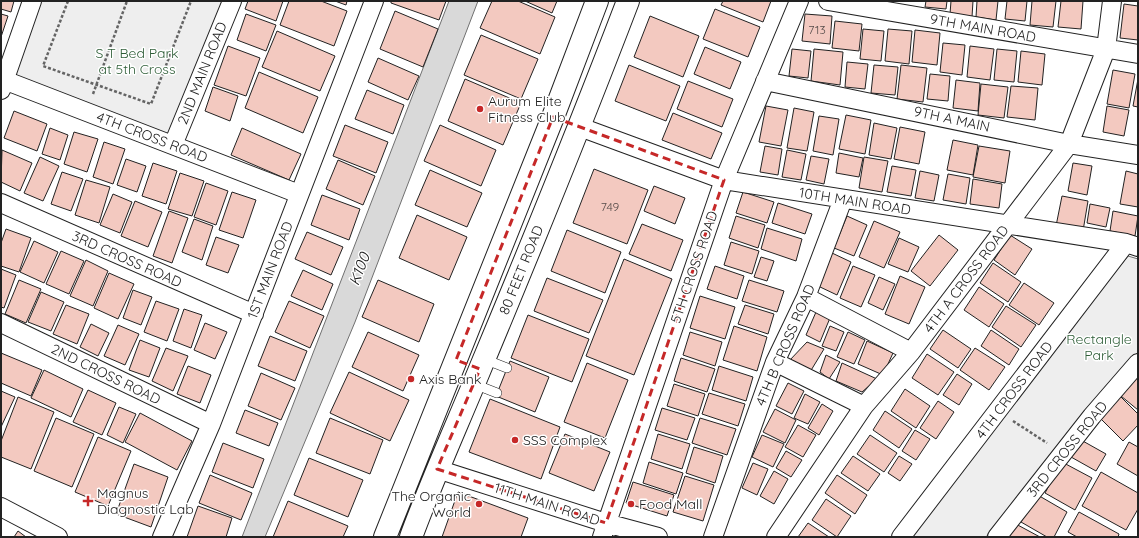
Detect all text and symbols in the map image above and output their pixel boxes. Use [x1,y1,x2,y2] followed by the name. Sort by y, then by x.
[929,10,1037,46] street label: 9TH MAIN ROAD
[173,19,231,127] street label: 2ND MAIN ROAD
[808,22,826,37] house number: 713
[96,44,178,78] park label: S T Bed Park at 5th Cross
[488,92,565,126] place label: Aurum Elite Fitness Club
[912,102,992,136] street label: 9TH A MAIN
[475,104,485,114] marker: Aurum Elite Fitness Club
[94,108,210,166] street label: 4TH CROSS ROAD
[798,183,912,219] street label: 10TH MAIN ROAD
[601,199,620,214] house number: 749
[666,208,722,326] street label: 5TH CROSS ROAD
[243,219,297,321] street label: 1ST MAIN ROAD
[920,222,1012,336] street label: 4TH A CROSS ROAD
[495,223,547,317] street label: 80 FEET ROAD
[69,227,185,291] street label: 3RD CROSS ROAD
[344,249,374,288] water label: K100
[751,281,819,409] street label: 4TH B CROSS ROAD
[1066,330,1132,364] park label: Rectangle Park
[971,338,1057,442] street label: 4TH CROSS ROAD
[48,340,164,408] street label: 2ND CROSS ROAD
[419,370,481,388] place label: Axis Bank
[406,374,416,384] marker: Axis Bank
[1023,397,1111,501] street label: 3RD CROSS ROAD
[523,431,607,449] place label: SSS Complex
[510,435,520,445] marker: SSS Complex
[492,478,602,530] street label: 11TH MAIN ROAD
[97,484,194,518] place label: Magnus Diagnostic Lab
[391,487,471,521] place label: The Organic World
[82,495,94,507] marker: Magnus Diagnostic Lab
[639,495,702,513] place label: Food Mall
[474,499,484,509] marker: The Organic World
[626,499,636,509] marker: Food Mall

